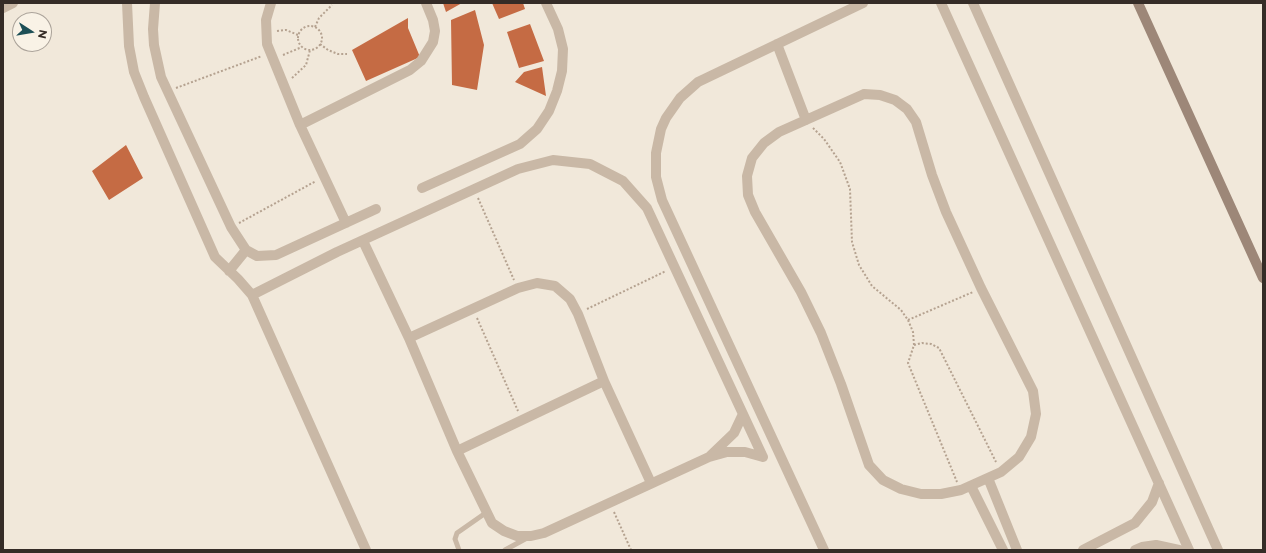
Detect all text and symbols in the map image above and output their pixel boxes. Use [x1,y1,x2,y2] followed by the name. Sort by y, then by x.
[12,12,52,52] north arrow
[35,28,51,40] text: N

